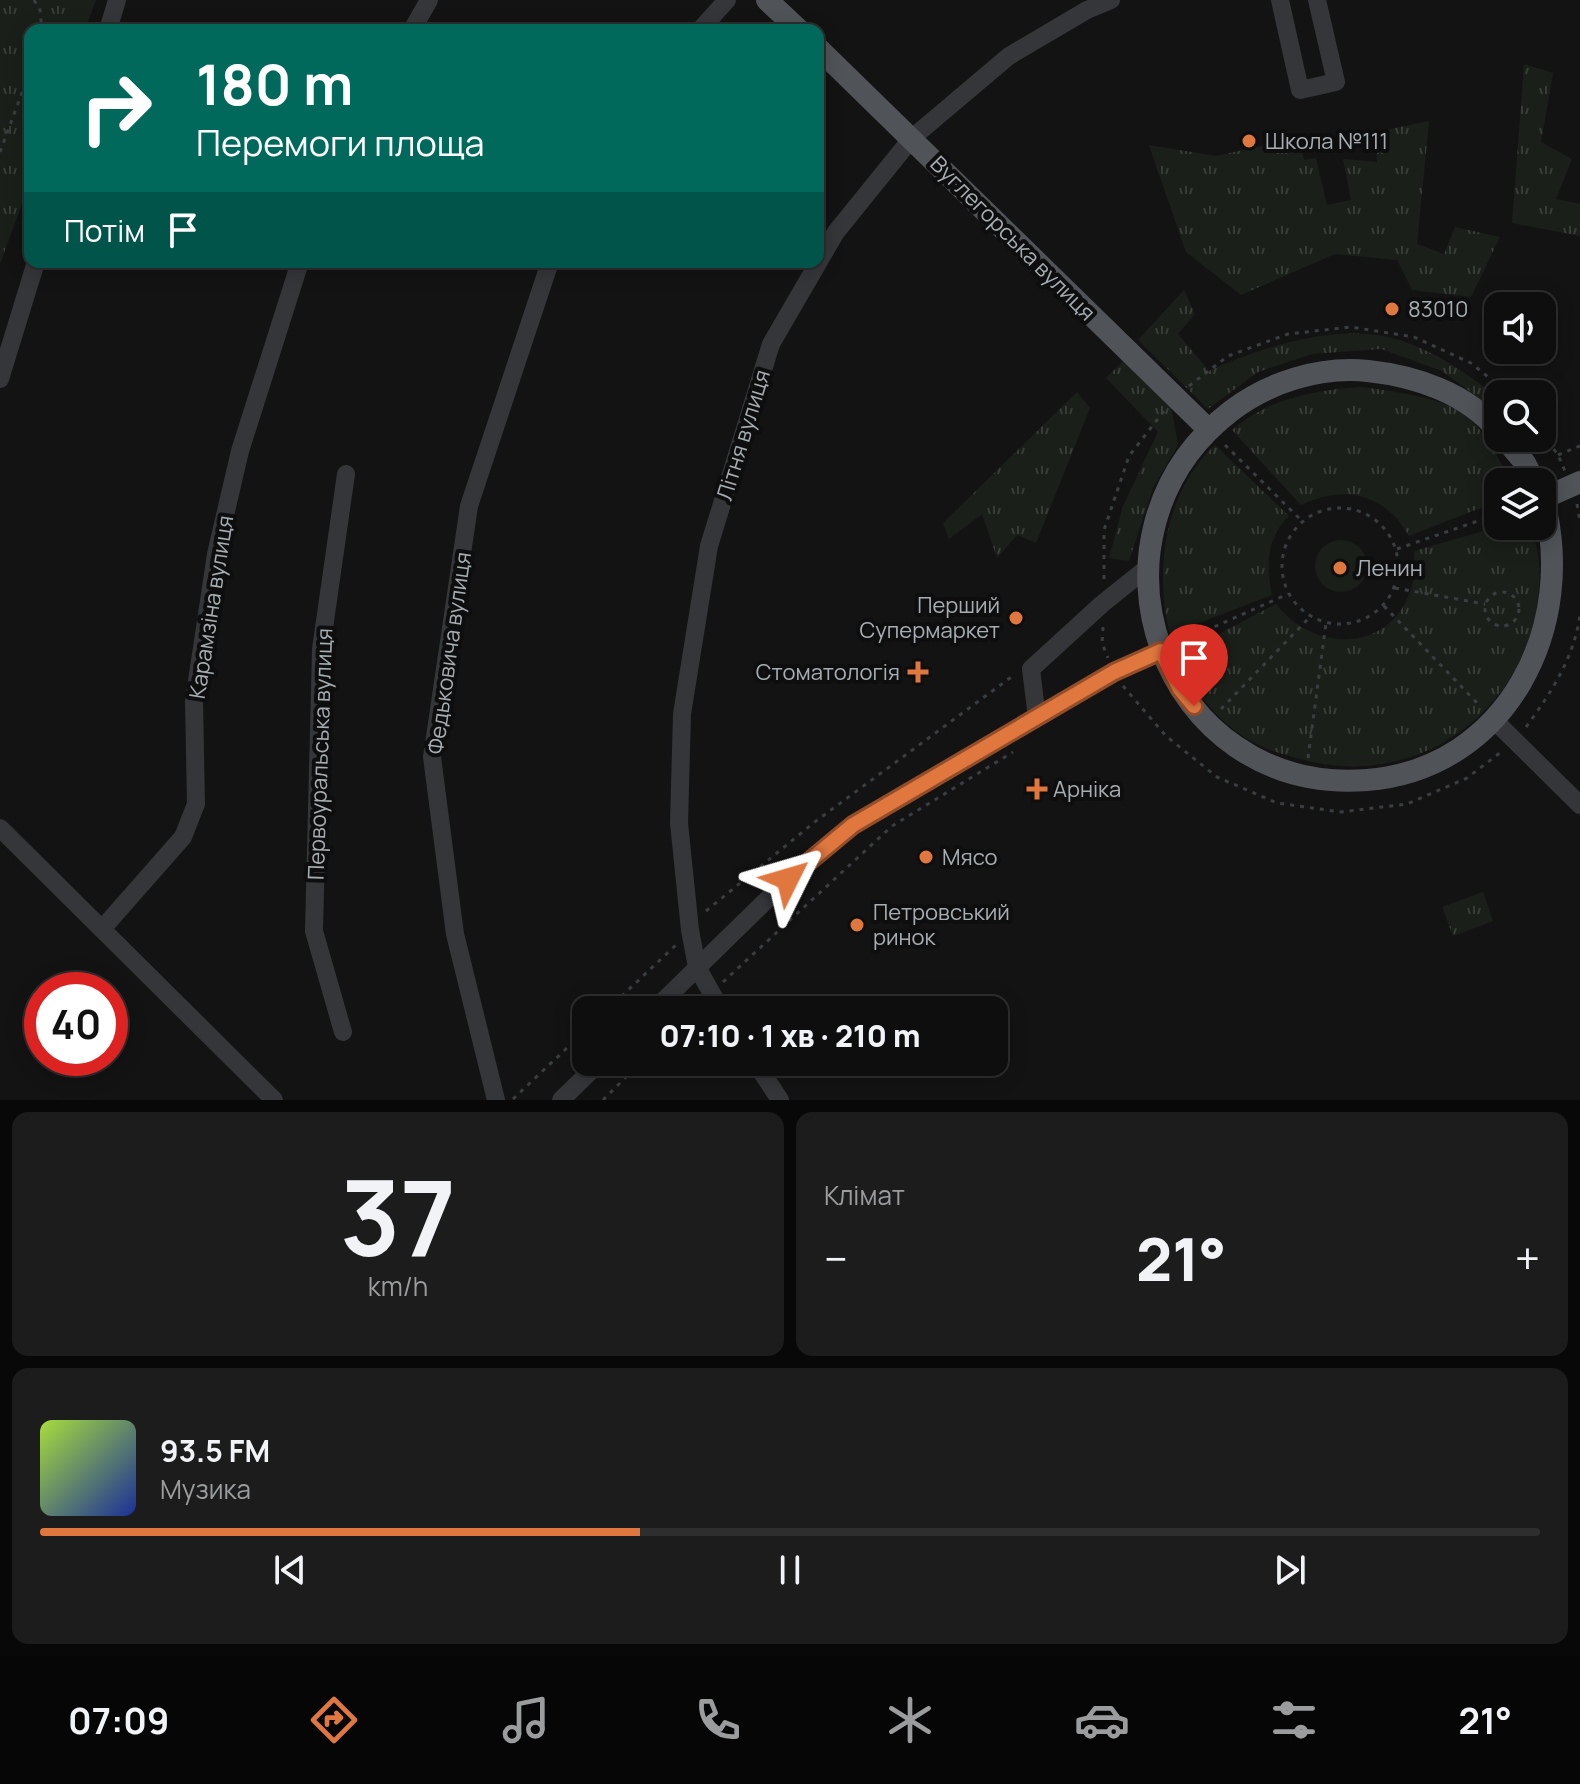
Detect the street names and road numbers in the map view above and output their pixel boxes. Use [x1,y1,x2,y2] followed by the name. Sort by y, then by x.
[924,149,1102,327] street label: Вуглегорська вулиця
[709,366,777,504] street label: Літня вулиця
[182,513,240,701] street label: Карамзіна вулиця
[420,550,478,756] street label: Федьковича вулиця
[301,628,339,880] street label: Первоуральська вулиця

